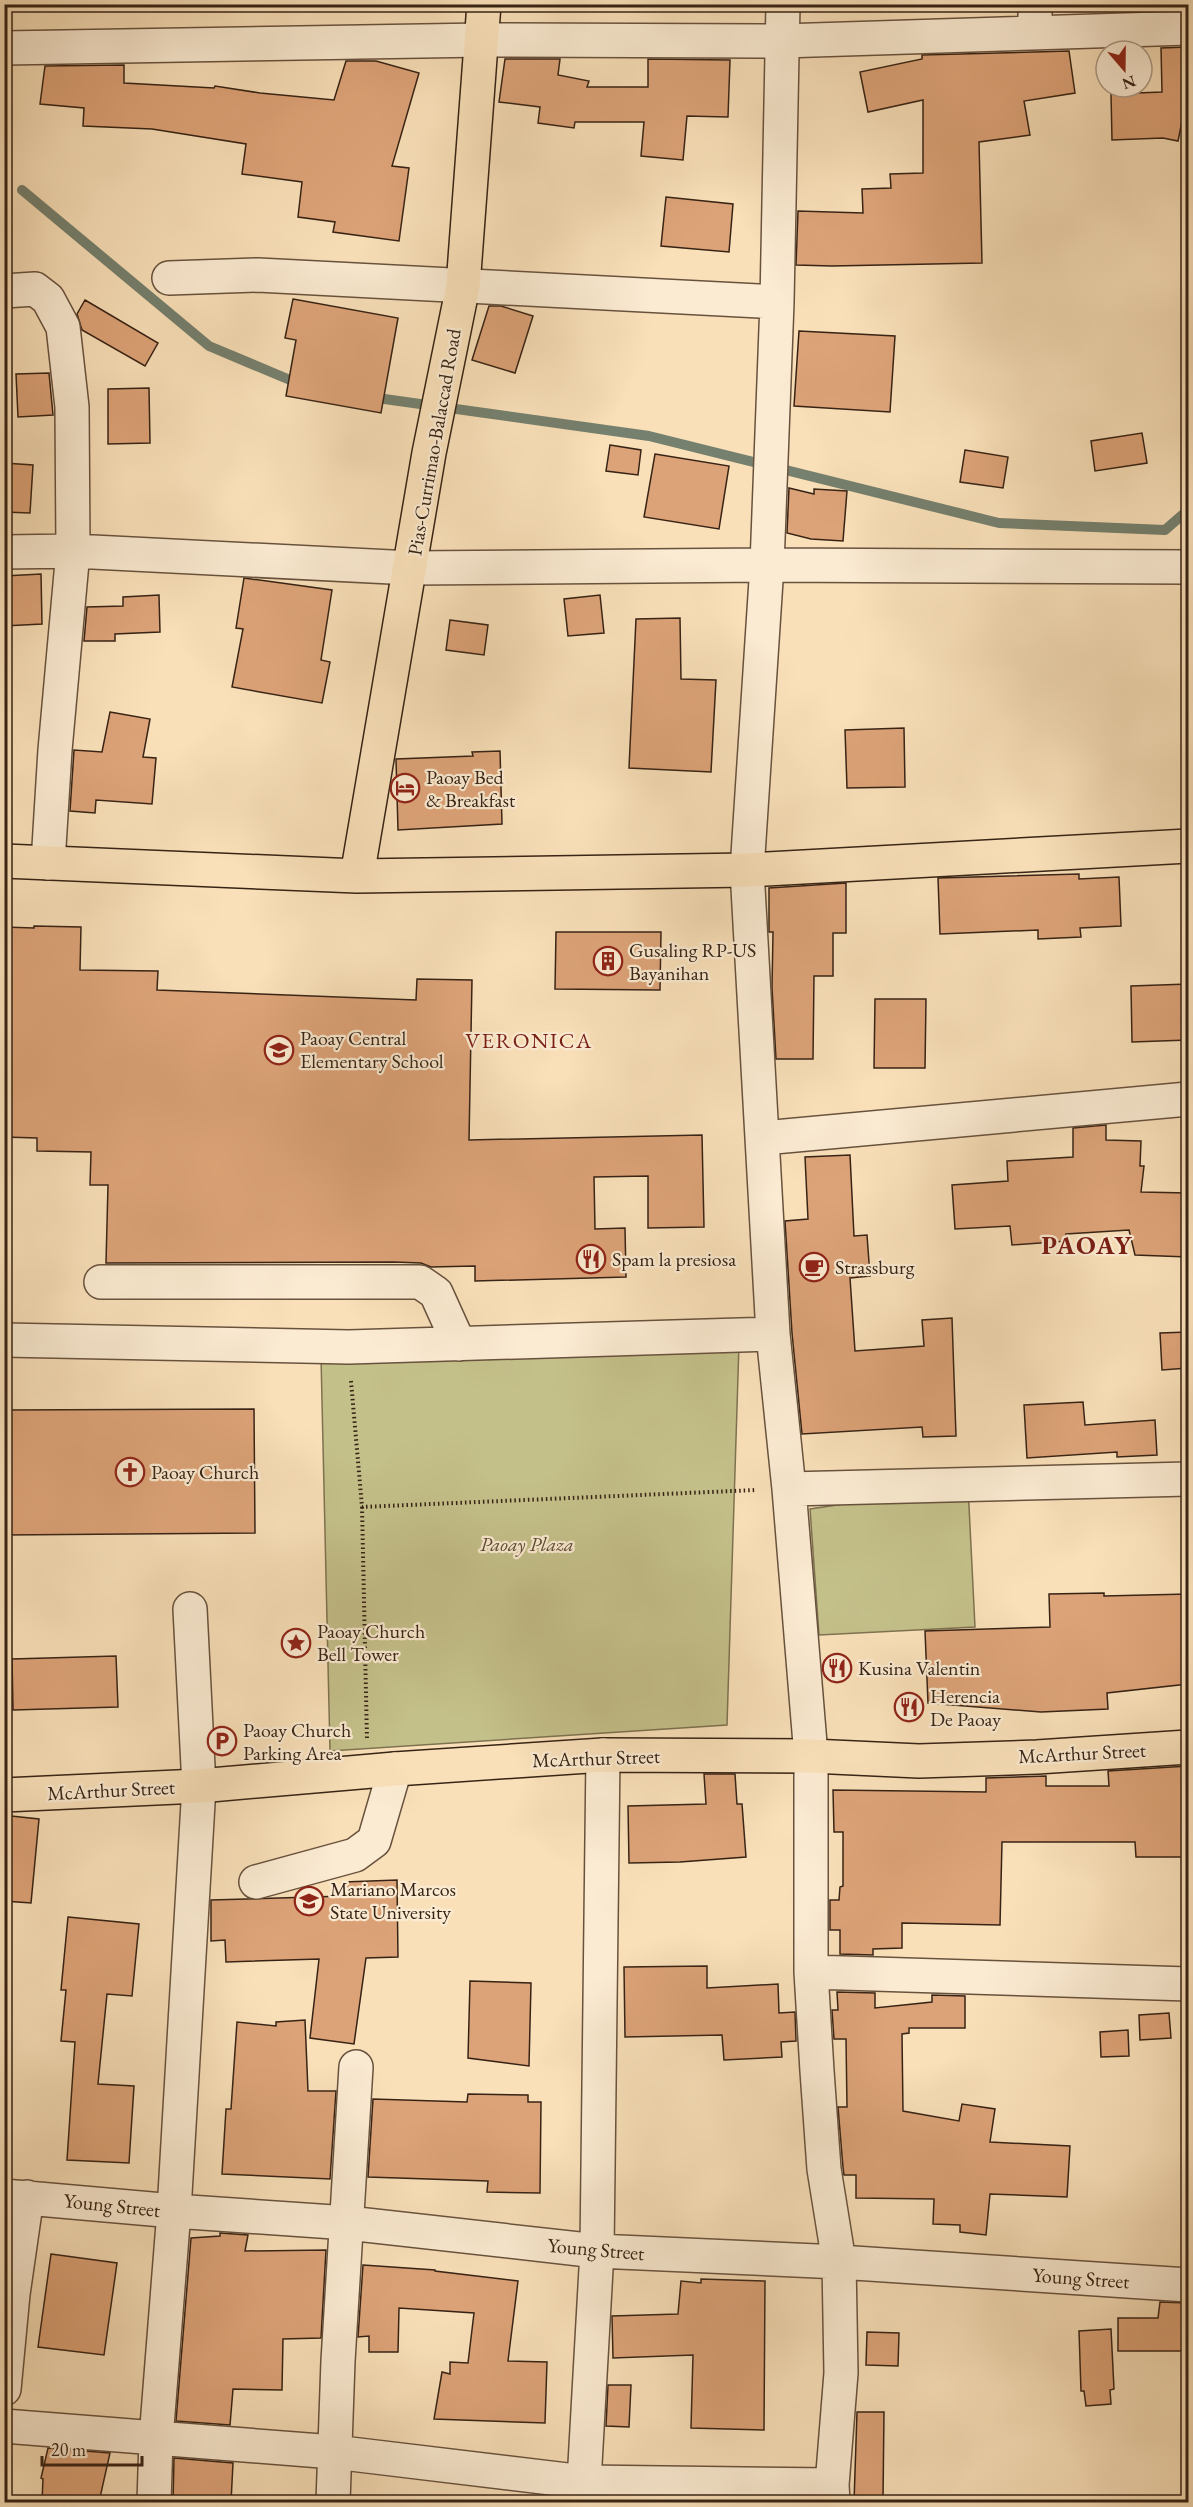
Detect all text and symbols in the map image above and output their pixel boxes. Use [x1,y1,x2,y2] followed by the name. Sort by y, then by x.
[1094,39,1154,99] north arrow
[1119,71,1139,95] text: N
[401,326,467,557] street label: Pias-Currimao-Balaccad Road
[426,764,516,813] place label: Paoay Bed & Breakfast
[389,772,421,804] hotel icon: Paoay Bed & Breakfast
[629,937,756,986] place label: Gusaling RP-US Bayanihan
[592,945,624,977] building icon: Gusaling RP-US Bayanihan
[300,1025,444,1074] place label: Paoay Central Elementary School
[465,1026,593,1055] district label: VERONICA
[263,1034,295,1066] school or university icon: Paoay Central Elementary School
[1041,1228,1133,1262] district label: PAOAY
[575,1243,607,1275] restaurant icon: Spam la presiosa
[612,1246,736,1272] place label: Spam la presiosa
[798,1251,830,1283] cafe icon: Strassburg
[835,1254,915,1280] place label: Strassburg
[114,1456,146,1488] church icon: Paoay Church
[151,1459,259,1485] place label: Paoay Church
[480,1531,574,1557] park label: Paoay Plaza
[317,1618,425,1667] place label: Paoay Church Bell Tower
[280,1627,312,1659] place icon: Paoay Church Bell Tower
[821,1652,853,1684] restaurant icon: Kusina Valentin
[858,1655,981,1681] place label: Kusina Valentin
[930,1683,1001,1732] place label: Herencia De Paoay
[893,1691,925,1723] restaurant icon: Herencia De Paoay
[243,1717,351,1766] place label: Paoay Church Parking Area
[206,1725,238,1757] parking icon: Paoay Church Parking Area
[1017,1737,1147,1769] street label: McArthur Street
[532,1743,661,1773] street label: McArthur Street
[46,1774,176,1806] street label: McArthur Street
[330,1876,456,1925] place label: Mariano Marcos State University
[293,1885,325,1917] school or university icon: Mariano Marcos State University
[62,2187,162,2223] street label: Young Street
[546,2232,646,2266] street label: Young Street
[1032,2262,1131,2294] street label: Young Street
[42,2429,142,2467] scale bar
[51,2438,86,2461] text: 20 m

